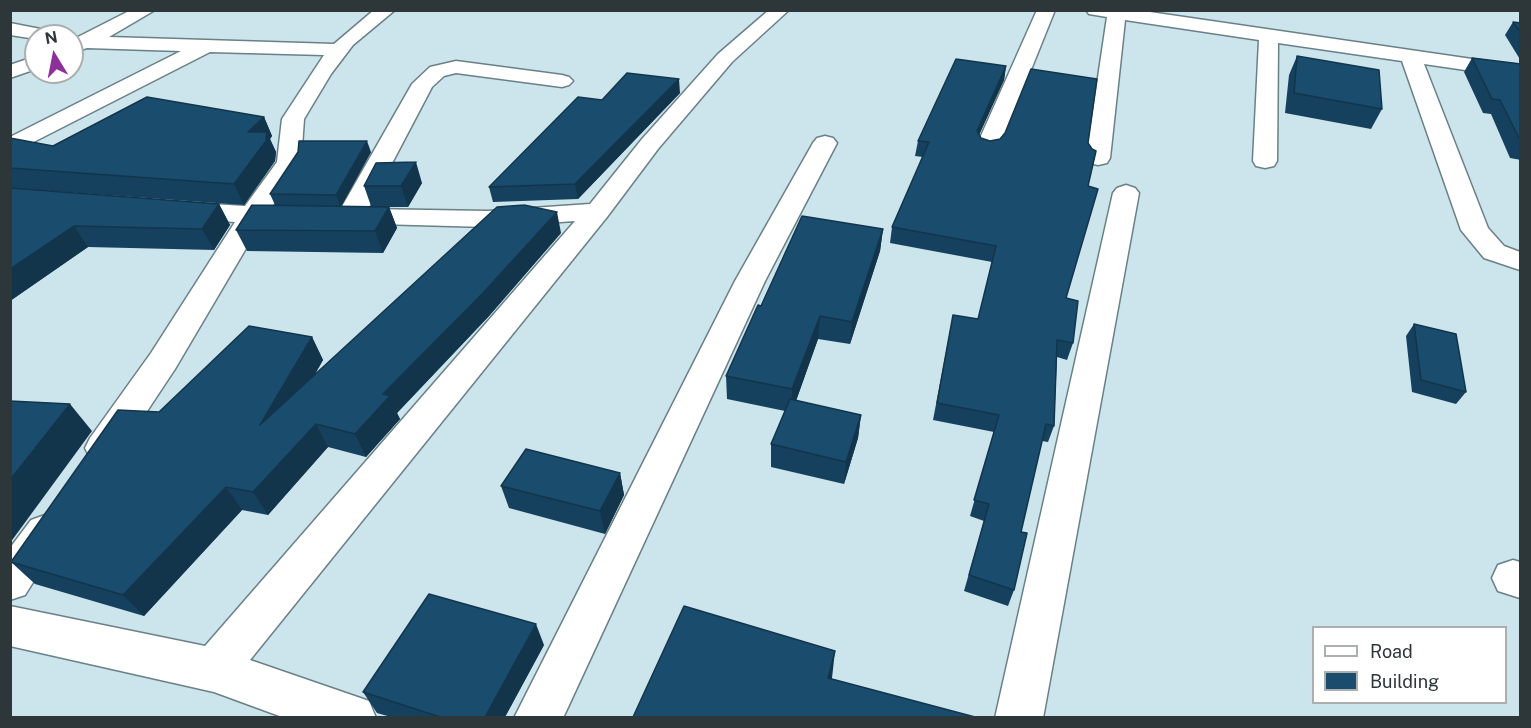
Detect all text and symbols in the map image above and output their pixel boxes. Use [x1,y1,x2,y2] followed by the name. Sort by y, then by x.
[24,24,84,84] north arrow
[43,27,59,48] text: N
[1312,626,1507,704] legend
[1370,641,1413,662] text: Road
[1370,671,1439,692] text: Building

